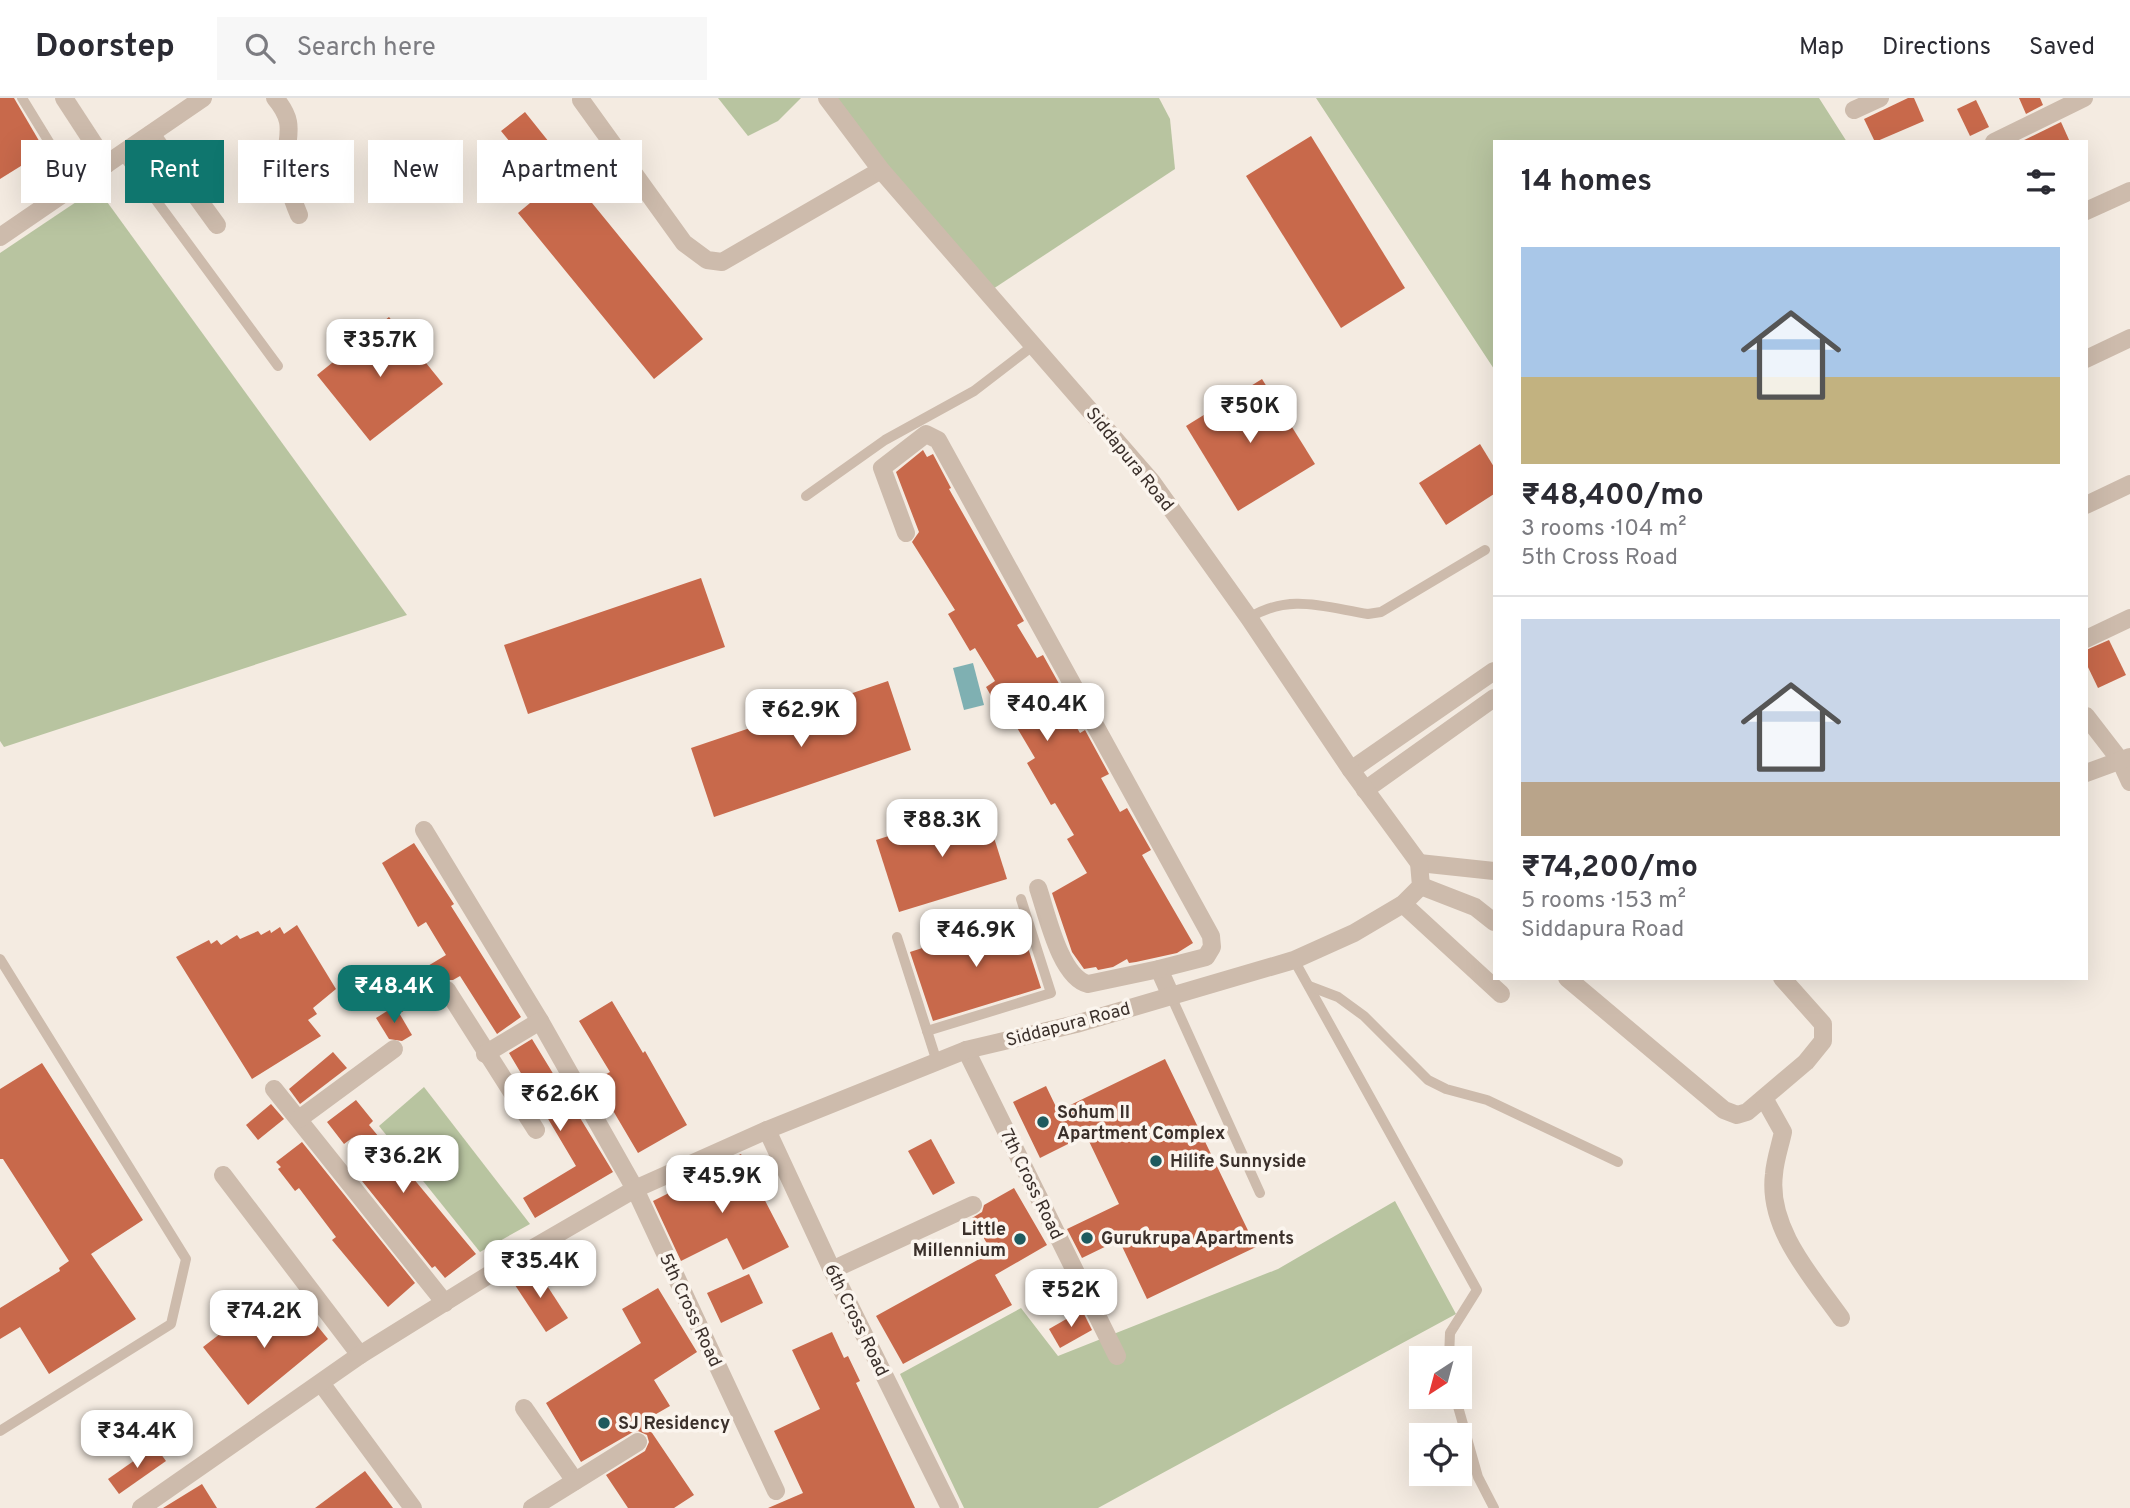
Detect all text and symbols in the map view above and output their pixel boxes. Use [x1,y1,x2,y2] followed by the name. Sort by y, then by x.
[217,17,707,80] search box
[35,27,175,69] text: Doorstep
[241,29,279,67] icon: search
[297,32,436,65] text: Search here
[1799,33,1844,63] text: Map
[1882,33,1991,63] text: Directions
[2029,33,2095,63] text: Saved
[21,140,111,203] chip: Buy
[125,140,224,203] chip: Rent
[238,140,354,203] chip: Filters
[368,140,463,203] chip: New
[477,140,642,203] chip: Apartment
[2022,163,2060,201] icon: filters
[1521,164,1652,201] text: 14 homes
[1728,292,1854,418] icon: home
[323,320,437,379] pin: ₹35.7K
[342,327,418,356] text: ₹35.7K
[1209,386,1291,445] pin: ₹50K
[1220,393,1280,422] text: ₹50K
[1080,403,1178,517] street label: Siddapura Road
[1521,478,1704,515] text: ₹48,400/mo
[1521,515,1686,544] text: 3 rooms · 104 m²
[1521,544,1678,573] text: 5th Cross Road
[1728,664,1854,790] icon: home
[990,684,1104,743] pin: ₹40.4K
[744,690,858,749] pin: ₹62.9K
[1006,691,1088,720] text: ₹40.4K
[761,697,841,726] text: ₹62.9K
[885,800,999,859] pin: ₹88.3K
[902,807,982,836] text: ₹88.3K
[1521,850,1698,887] text: ₹74,200/mo
[1521,887,1686,916] text: 5 rooms · 153 m²
[919,910,1033,969] pin: ₹46.9K
[1521,916,1684,945] text: Siddapura Road
[936,917,1016,946] text: ₹46.9K
[337,965,451,1025] pin: ₹48.4K
[354,973,434,1002] text: ₹48.4K
[1004,998,1133,1053] street label: Siddapura Road
[503,1074,617,1133] pin: ₹62.6K
[520,1081,600,1110] text: ₹62.6K
[1057,1102,1225,1146] place label: Sohum II Apartment Complex
[1035,1114,1051,1130] marker: Sohum II Apartment Complex
[994,1125,1067,1244] street label: 7th Cross Road
[346,1136,460,1195] pin: ₹36.2K
[364,1143,442,1172] text: ₹36.2K
[1170,1151,1306,1174] place label: Hilife Sunnyside
[1148,1153,1164,1169] marker: Hilife Sunnyside
[665,1156,779,1215] pin: ₹45.9K
[682,1163,762,1192] text: ₹45.9K
[913,1219,1006,1263] place label: Little Millennium
[1101,1228,1294,1251] place label: Gurukrupa Apartments
[1079,1230,1095,1246] marker: Gurukrupa Apartments
[1012,1231,1028,1247] marker: Little Millennium
[483,1240,597,1300] pin: ₹35.4K
[500,1248,580,1277] text: ₹35.4K
[653,1250,726,1371] street label: 5th Cross Road
[818,1261,893,1381] street label: 6th Cross Road
[1030,1270,1112,1329] pin: ₹52K
[1041,1277,1101,1306] text: ₹52K
[207,1290,321,1350] pin: ₹74.2K
[226,1298,302,1327] text: ₹74.2K
[1409,1346,1472,1409] north arrow
[1409,1346,1472,1486] map controls
[80,1410,194,1470] pin: ₹34.4K
[618,1413,730,1436] place label: SJ Residency
[596,1415,612,1431] marker: SJ Residency
[97,1418,177,1447] text: ₹34.4K
[1409,1423,1472,1486] button: locate

